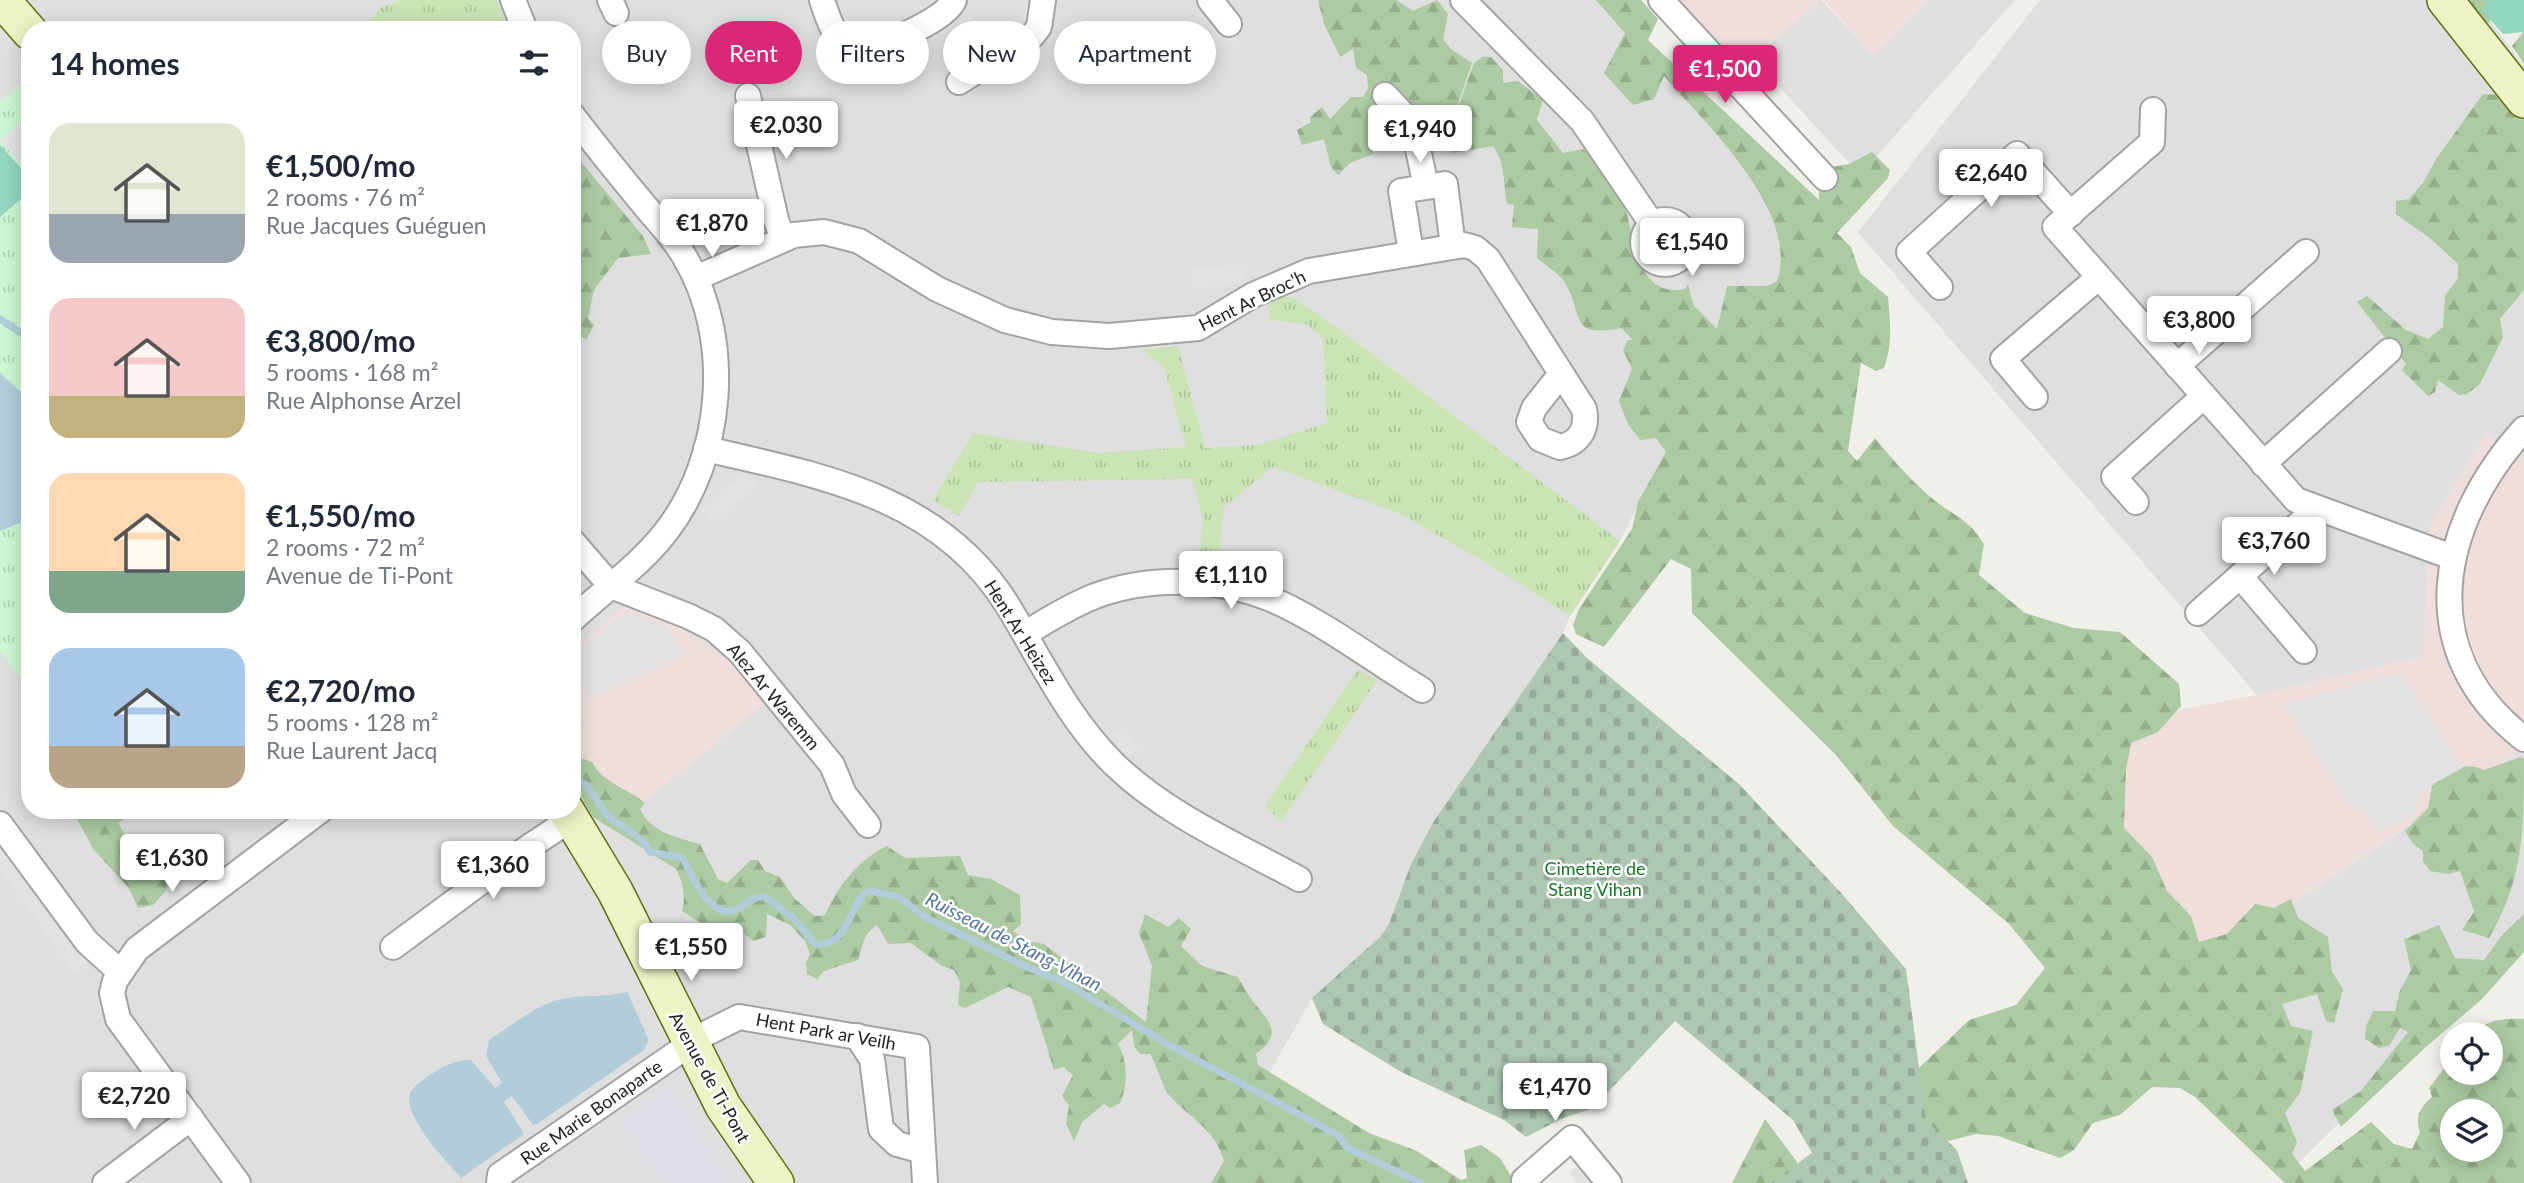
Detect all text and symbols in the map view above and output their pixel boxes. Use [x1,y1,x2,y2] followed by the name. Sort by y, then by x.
[602,21,691,84] chip: Buy
[705,21,802,84] chip: Rent
[816,21,929,84] chip: Filters
[943,21,1040,84] chip: New
[1054,21,1216,84] chip: Apartment
[515,44,553,82] icon: filters
[49,45,180,81] text: 14 homes
[1668,46,1782,105] pin: €1,500
[1689,54,1761,82] text: €1,500
[729,102,843,161] pin: €2,030
[1363,106,1477,165] pin: €1,940
[750,110,822,138] text: €2,030
[1384,114,1456,142] text: €1,940
[266,147,415,183] text: €1,500/mo
[1934,150,2048,209] pin: €2,640
[105,151,189,235] icon: home
[1955,158,2027,186] text: €2,640
[266,183,425,211] text: 2 rooms · 76 m²
[655,200,769,259] pin: €1,870
[676,208,748,236] text: €1,870
[266,211,487,239] text: Rue Jacques Guéguen
[1635,218,1749,278] pin: €1,540
[1656,227,1728,255] text: €1,540
[1195,265,1309,335] street label: Hent Ar Broc'h
[2142,296,2256,356] pin: €3,800
[2163,305,2235,333] text: €3,800
[266,322,415,358] text: €3,800/mo
[105,326,189,410] icon: home
[266,358,438,386] text: 5 rooms · 168 m²
[266,386,461,414] text: Rue Alphonse Arzel
[266,497,415,533] text: €1,550/mo
[105,501,189,585] icon: home
[2217,518,2331,577] pin: €3,760
[2238,526,2310,554] text: €3,760
[266,533,425,561] text: 2 rooms · 72 m²
[1174,552,1288,611] pin: €1,110
[1195,560,1267,588] text: €1,110
[266,561,453,589] text: Avenue de Ti-Pont
[980,576,1062,688] street label: Hent Ar Heizez
[723,638,825,754] street label: Alez Ar Waremm
[266,672,415,708] text: €2,720/mo
[105,676,189,760] icon: home
[266,708,438,736] text: 5 rooms · 128 m²
[266,736,437,764] text: Rue Laurent Jacq
[115,834,229,894] pin: €1,630
[436,842,550,901] pin: €1,360
[136,843,208,871] text: €1,630
[457,850,529,878] text: €1,360
[1544,857,1646,900] park label: Cimetière de Stang Vihan
[922,887,1106,995] water label: Ruisseau de Stang-Vihan
[634,923,748,983] pin: €1,550
[655,932,727,960] text: €1,550
[665,1008,755,1147] street label: Avenue de Ti-Pont
[754,1008,898,1054] street label: Hent Park ar Veilh
[2440,1022,2503,1162] map controls
[2440,1022,2503,1085] button: locate
[516,1055,666,1169] street label: Rue Marie Bonaparte
[1498,1064,1612,1123] pin: €1,470
[77,1072,191,1132] pin: €2,720
[1519,1072,1591,1100] text: €1,470
[98,1081,170,1109] text: €2,720
[2440,1099,2503,1162] button: layers

